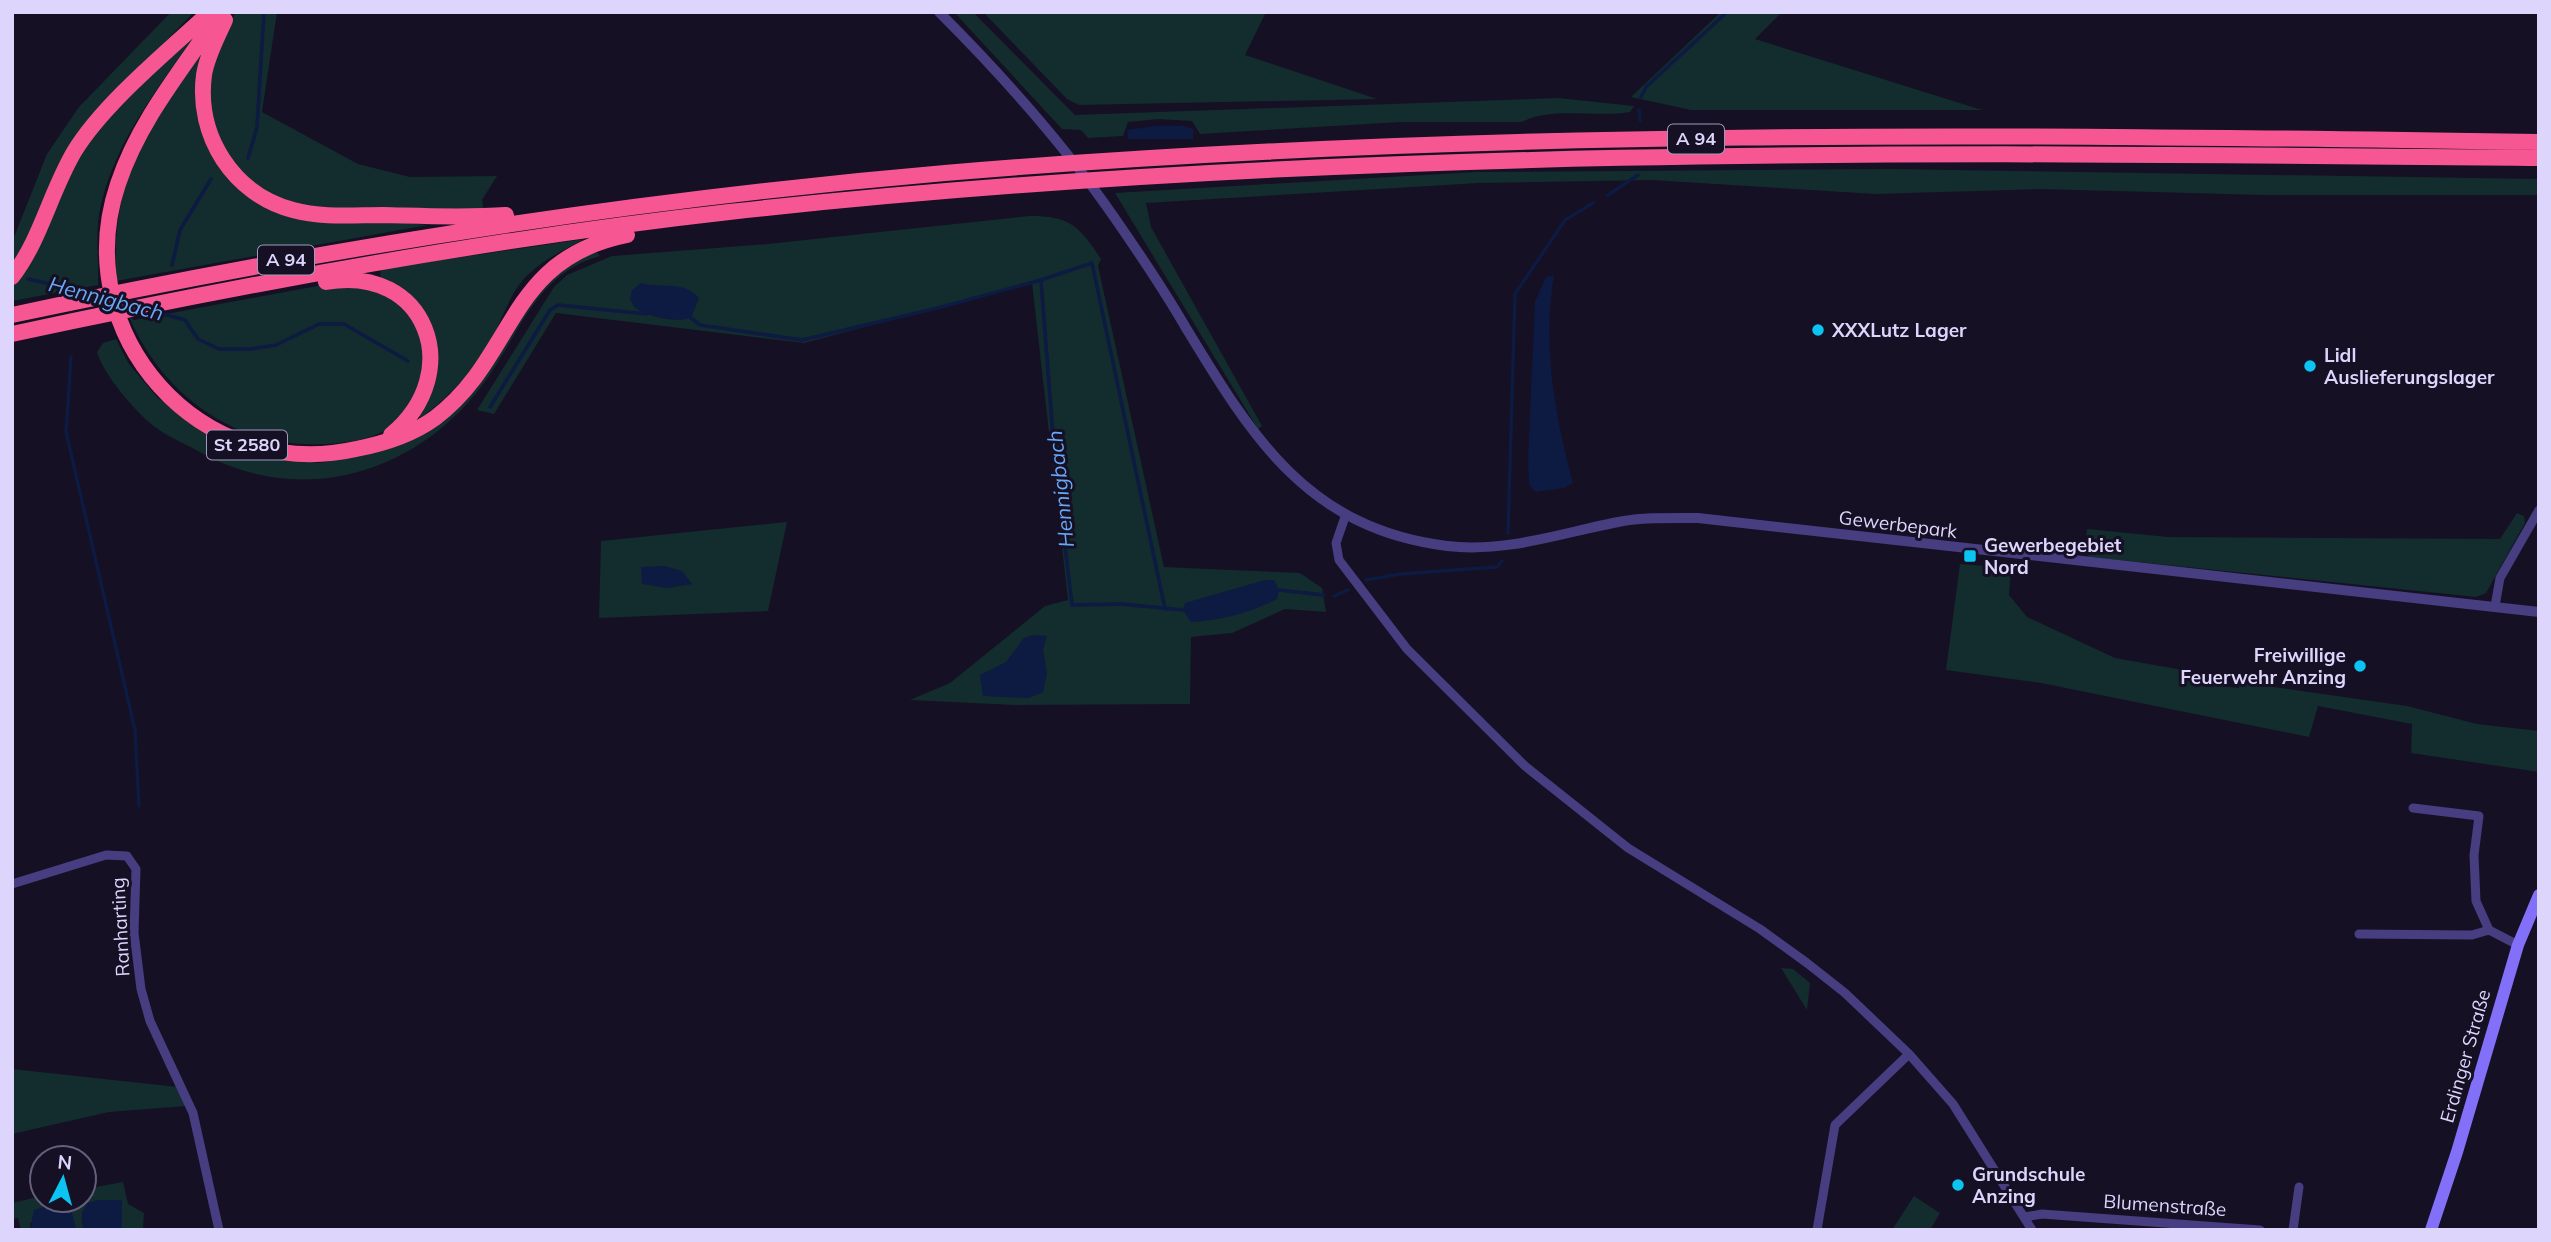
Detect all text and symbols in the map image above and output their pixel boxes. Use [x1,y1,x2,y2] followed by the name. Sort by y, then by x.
[1668,124,1724,154] road number: A 94
[258,246,314,274] road number: A 94
[46,270,166,326] water label: Hennigbach
[1831,318,1967,342] place label: XXXLutz Lager
[1810,322,1826,338] marker: XXXLutz Lager
[2324,343,2495,389] place label: Lidl Auslieferungslager
[2302,358,2318,374] marker: Lidl Auslieferungslager
[1041,429,1079,549] water label: Hennigbach
[207,430,287,460] road number: St 2580
[1838,505,1959,543] street label: Gewerbepark
[1984,533,2122,579] place label: Gewerbegebiet Nord
[1962,548,1978,564] marker: Gewerbegebiet Nord
[2180,643,2346,689] place label: Freiwillige Feuerwehr Anzing
[2352,658,2368,674] marker: Freiwillige Feuerwehr Anzing
[105,877,135,977] street label: Ranharting
[2434,987,2496,1125] street label: Erdinger Straße
[28,1144,98,1214] north arrow
[56,1149,73,1175] text: N
[1972,1162,2085,1208] place label: Grundschule Anzing
[1950,1177,1966,1193] marker: Grundschule Anzing
[2103,1189,2227,1221] street label: Blumenstraße

